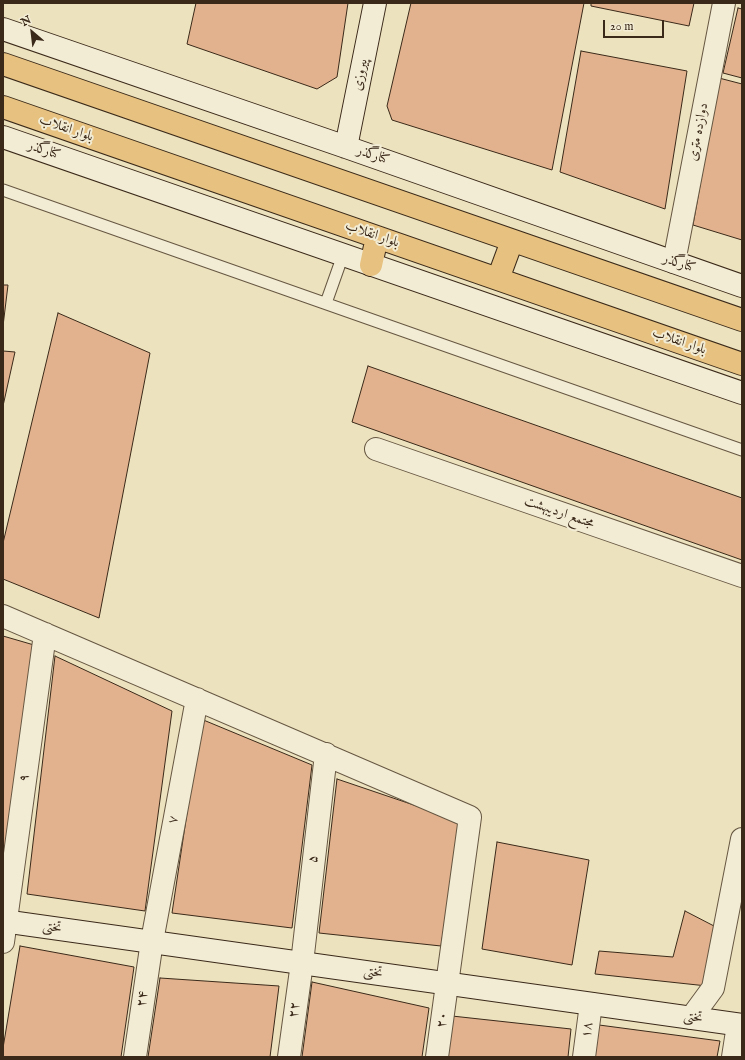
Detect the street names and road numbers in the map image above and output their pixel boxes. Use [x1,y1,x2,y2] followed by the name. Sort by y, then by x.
[350,58,372,92] street label: پیروزی
[685,102,713,162] street label: دوازده متری
[37,112,95,146] street label: بلوار انقلاب
[26,138,62,164] street label: کنارگذر
[355,143,391,169] street label: کنارگذر
[343,218,401,252] street label: بلوار انقلاب
[661,251,697,277] street label: کنارگذر
[650,325,708,359] street label: بلوار انقلاب
[522,493,596,533] street label: مجتمع اردیبهشت
[16,773,34,783] street label: ۹
[165,814,183,826] street label: ۷
[305,854,323,864] street label: ۵
[41,918,63,938] street label: تختی
[362,963,384,983] street label: تختی
[134,990,152,1008] street label: ۲۴
[286,1001,304,1019] street label: ۲۲
[682,1008,704,1028] street label: تختی
[434,1011,452,1029] street label: ۲۰
[579,1021,597,1039] street label: ۱۸

